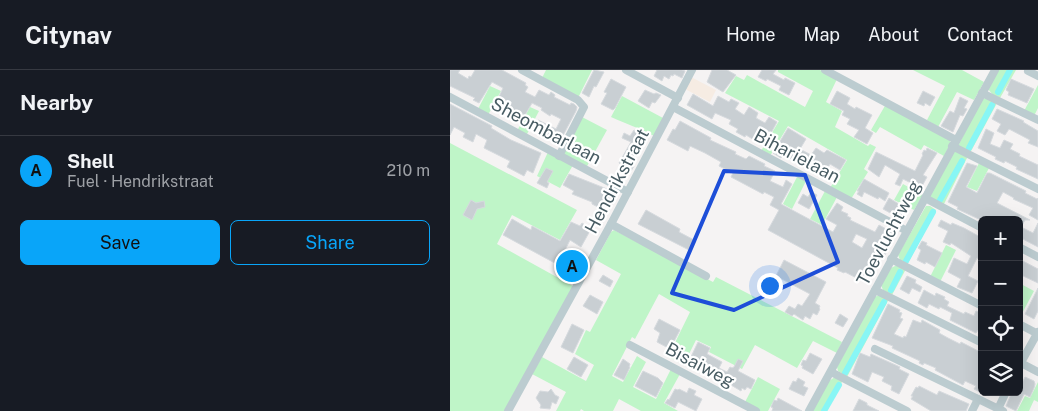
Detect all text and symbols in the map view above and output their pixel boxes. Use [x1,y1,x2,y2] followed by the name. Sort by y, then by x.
[25,21,112,49] text: Citynav
[726,24,776,45] text: Home
[804,24,840,45] text: Map
[868,24,919,45] text: About
[947,24,1013,45] text: Contact
[20,90,93,115] text: Nearby
[488,93,605,168] street label: Sheombarlaan
[751,124,844,187] street label: Biharielaan
[580,125,653,237] street label: Hendrikstraat
[67,150,115,172] text: Shell
[30,161,42,180] text: A
[386,161,430,180] text: 210 m
[67,172,214,191] text: Fuel · Hendrikstraat
[852,177,925,289] street label: Toevluchtweg
[978,216,1023,396] map controls
[978,216,1023,261] button: +
[20,220,220,265] button: Save
[230,220,430,265] button: Share
[556,247,588,285] pin: A
[978,261,1023,306] button: −
[757,273,783,299] your location
[978,306,1023,351] button: locate
[662,338,738,392] street label: Bisaiweg
[978,351,1023,396] button: layers

